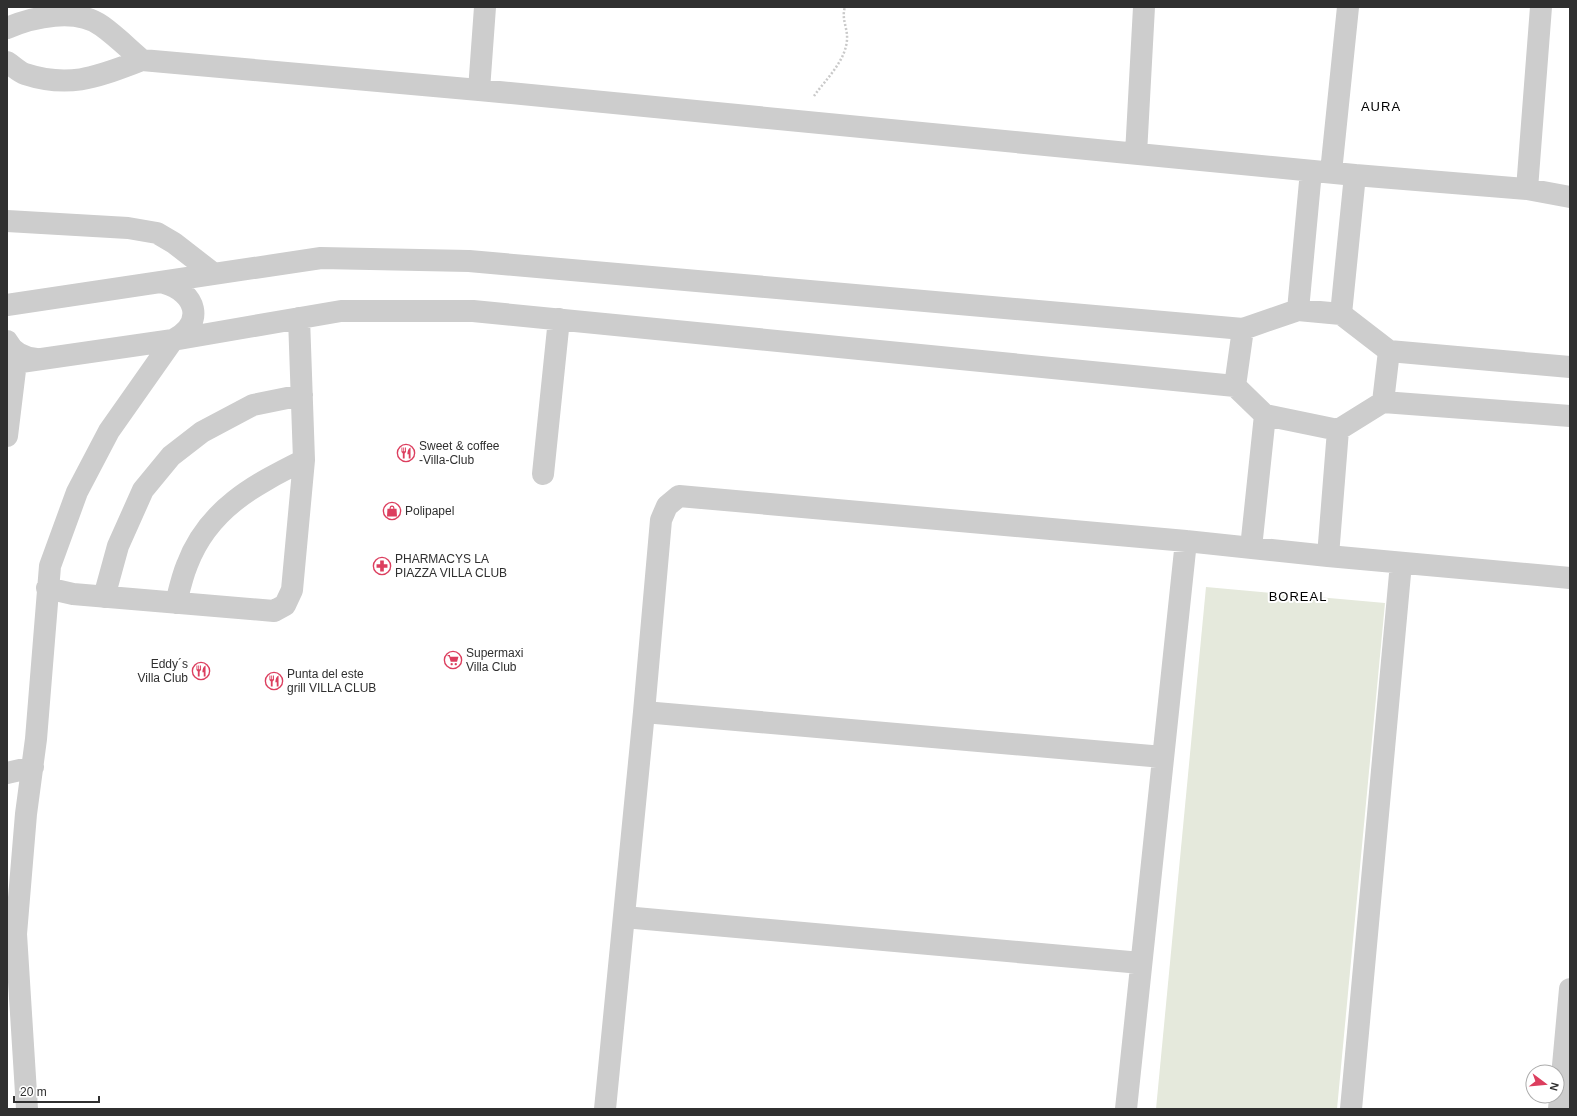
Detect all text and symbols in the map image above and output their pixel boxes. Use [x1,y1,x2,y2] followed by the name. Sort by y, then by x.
[1361,99,1401,114] district label: AURA
[419,439,500,467] place label: Sweet & coffee -Villa-Club
[396,443,416,463] restaurant icon: Sweet & coffee -Villa-Club
[382,501,402,521] shop icon: Polipapel
[405,504,454,518] place label: Polipapel
[395,552,507,580] place label: PHARMACYS LA PIAZZA VILLA CLUB
[372,556,392,576] pharmacy icon: PHARMACYS LA PIAZZA VILLA CLUB
[1269,589,1327,604] district label: BOREAL
[466,646,523,674] place label: Supermaxi Villa Club
[443,650,463,670] supermarket icon: Supermaxi Villa Club
[138,657,188,685] place label: Eddy´s Villa Club
[191,661,211,681] restaurant icon: Eddy´s Villa Club
[287,667,376,695] place label: Punta del este grill VILLA CLUB
[264,671,284,691] restaurant icon: Punta del este grill VILLA CLUB
[1525,1064,1565,1104] north arrow
[14,1078,99,1104] scale bar
[1548,1081,1561,1092] text: N
[20,1085,47,1099] text: 20 m

